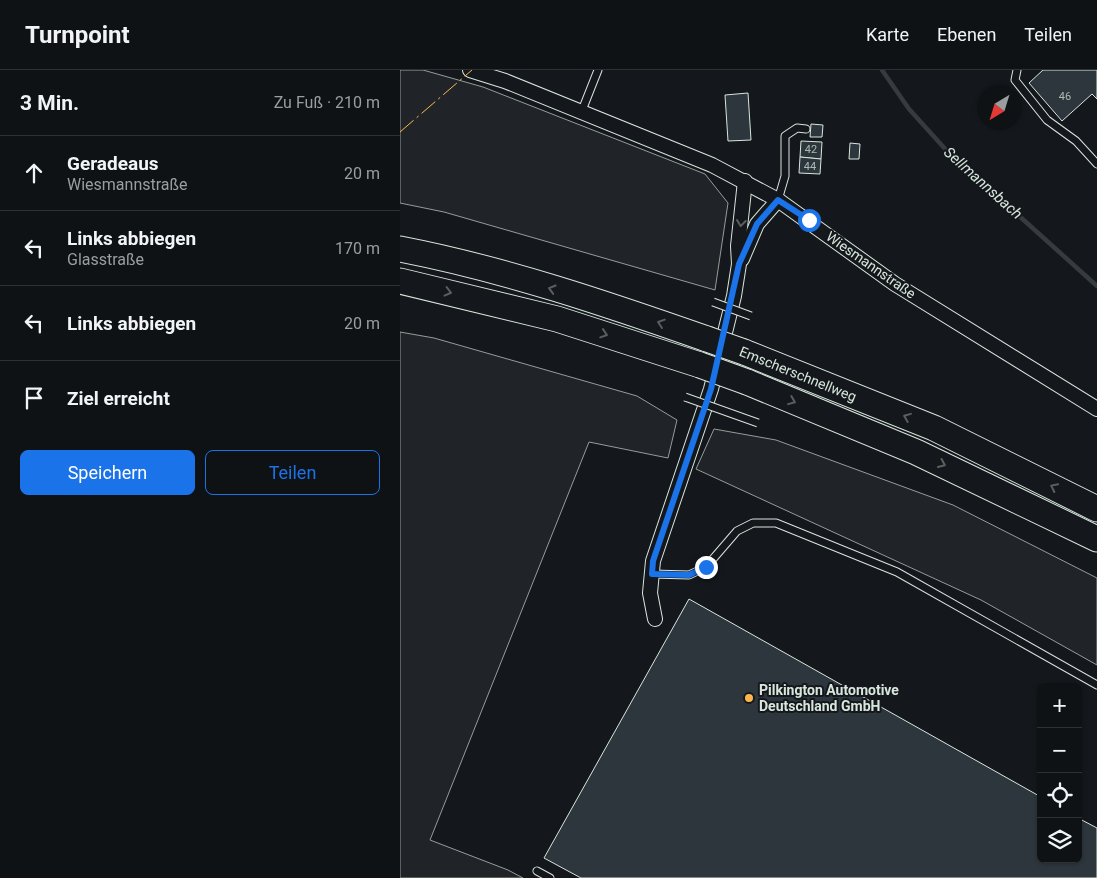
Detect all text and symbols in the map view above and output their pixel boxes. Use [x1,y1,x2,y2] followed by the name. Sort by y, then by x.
[25,21,130,49] text: Turnpoint
[866,24,909,45] text: Karte
[937,24,996,45] text: Ebenen
[1024,24,1072,45] text: Teilen
[977,85,1022,130] north arrow
[1059,90,1071,103] house number: 46
[20,91,79,115] text: 3 Min.
[274,93,380,112] text: Zu Fuß · 210 m
[805,143,817,156] house number: 42
[940,143,1026,223] water label: Sellmannsbach
[67,152,159,175] text: Geradeaus
[20,159,48,187] icon: ahead
[804,160,816,173] house number: 44
[344,164,380,183] text: 20 m
[67,175,188,194] text: Wiesmannstraße
[798,209,821,232] route start
[736,219,747,227] one-way arrow
[67,227,196,250] text: Links abbiegen
[823,228,919,302] street label: Wiesmannstraße
[20,234,48,262] icon: left
[335,239,380,258] text: 170 m
[67,250,144,269] text: Glasstraße
[548,285,556,295] one-way arrow
[443,286,451,296] one-way arrow
[20,309,48,337] icon: left
[67,312,196,335] text: Links abbiegen
[344,314,380,333] text: 20 m
[657,319,666,329] one-way arrow
[600,328,608,338] one-way arrow
[737,343,859,405] street label: Emscherschnellweg
[20,384,48,412] icon: arrive
[67,387,170,410] text: Ziel erreicht
[787,395,796,405] one-way arrow
[903,413,912,424] one-way arrow
[20,450,195,495] button: Speichern
[205,450,380,495] button: Teilen
[937,457,946,468] one-way arrow
[1050,482,1059,493] one-way arrow
[695,556,718,579] route end
[759,682,899,714] place label: Pilkington Automotive Deutschland GmbH
[1037,683,1082,863] map controls
[1037,683,1082,728] button: +
[743,692,755,704] marker: Pilkington Automotive Deutschland GmbH
[1037,728,1082,773] button: −
[1037,773,1082,818] button: locate
[1037,818,1082,863] button: layers

